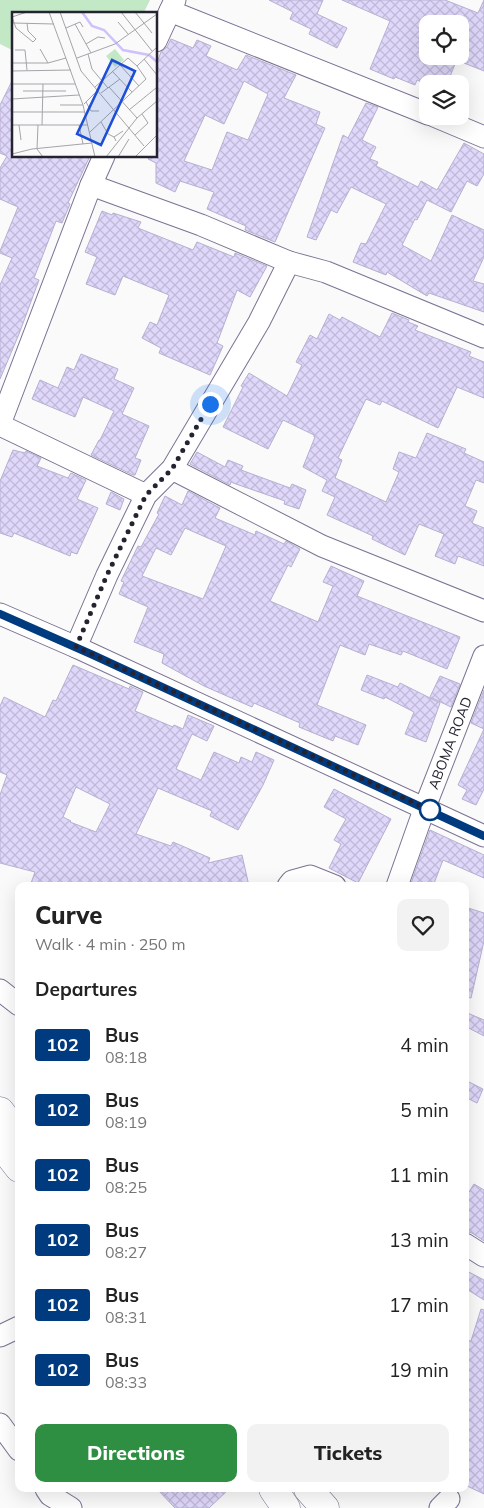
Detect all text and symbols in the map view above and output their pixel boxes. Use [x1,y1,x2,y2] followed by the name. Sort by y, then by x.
[12,12,158,158] inset map
[419,15,469,125] map controls
[419,15,469,65] button: locate
[419,75,469,125] button: layers
[198,392,223,417] your location
[424,694,476,792] street label: ABOMA ROAD
[419,799,441,821] unlabelled marker
[397,899,449,951] button: heart
[35,900,102,930] text: Curve
[35,934,186,954] text: Walk · 4 min · 250 m
[35,977,137,1001] text: Departures
[105,1023,139,1047] text: Bus
[46,1033,79,1056] text: 102
[400,1033,449,1057] text: 4 min
[105,1047,147,1067] text: 08:18
[105,1088,139,1112] text: Bus
[46,1098,79,1121] text: 102
[400,1098,449,1122] text: 5 min
[105,1112,147,1132] text: 08:19
[105,1153,139,1177] text: Bus
[46,1163,79,1186] text: 102
[389,1163,449,1187] text: 11 min
[105,1177,147,1197] text: 08:25
[105,1218,139,1242] text: Bus
[46,1228,79,1251] text: 102
[389,1228,449,1252] text: 13 min
[105,1242,147,1262] text: 08:27
[105,1283,139,1307] text: Bus
[46,1293,79,1316] text: 102
[389,1293,449,1317] text: 17 min
[105,1307,147,1327] text: 08:31
[105,1348,139,1372] text: Bus
[46,1358,79,1381] text: 102
[389,1358,449,1382] text: 19 min
[105,1372,147,1392] text: 08:33
[35,1424,237,1482] button: Directions
[247,1424,449,1482] button: Tickets

